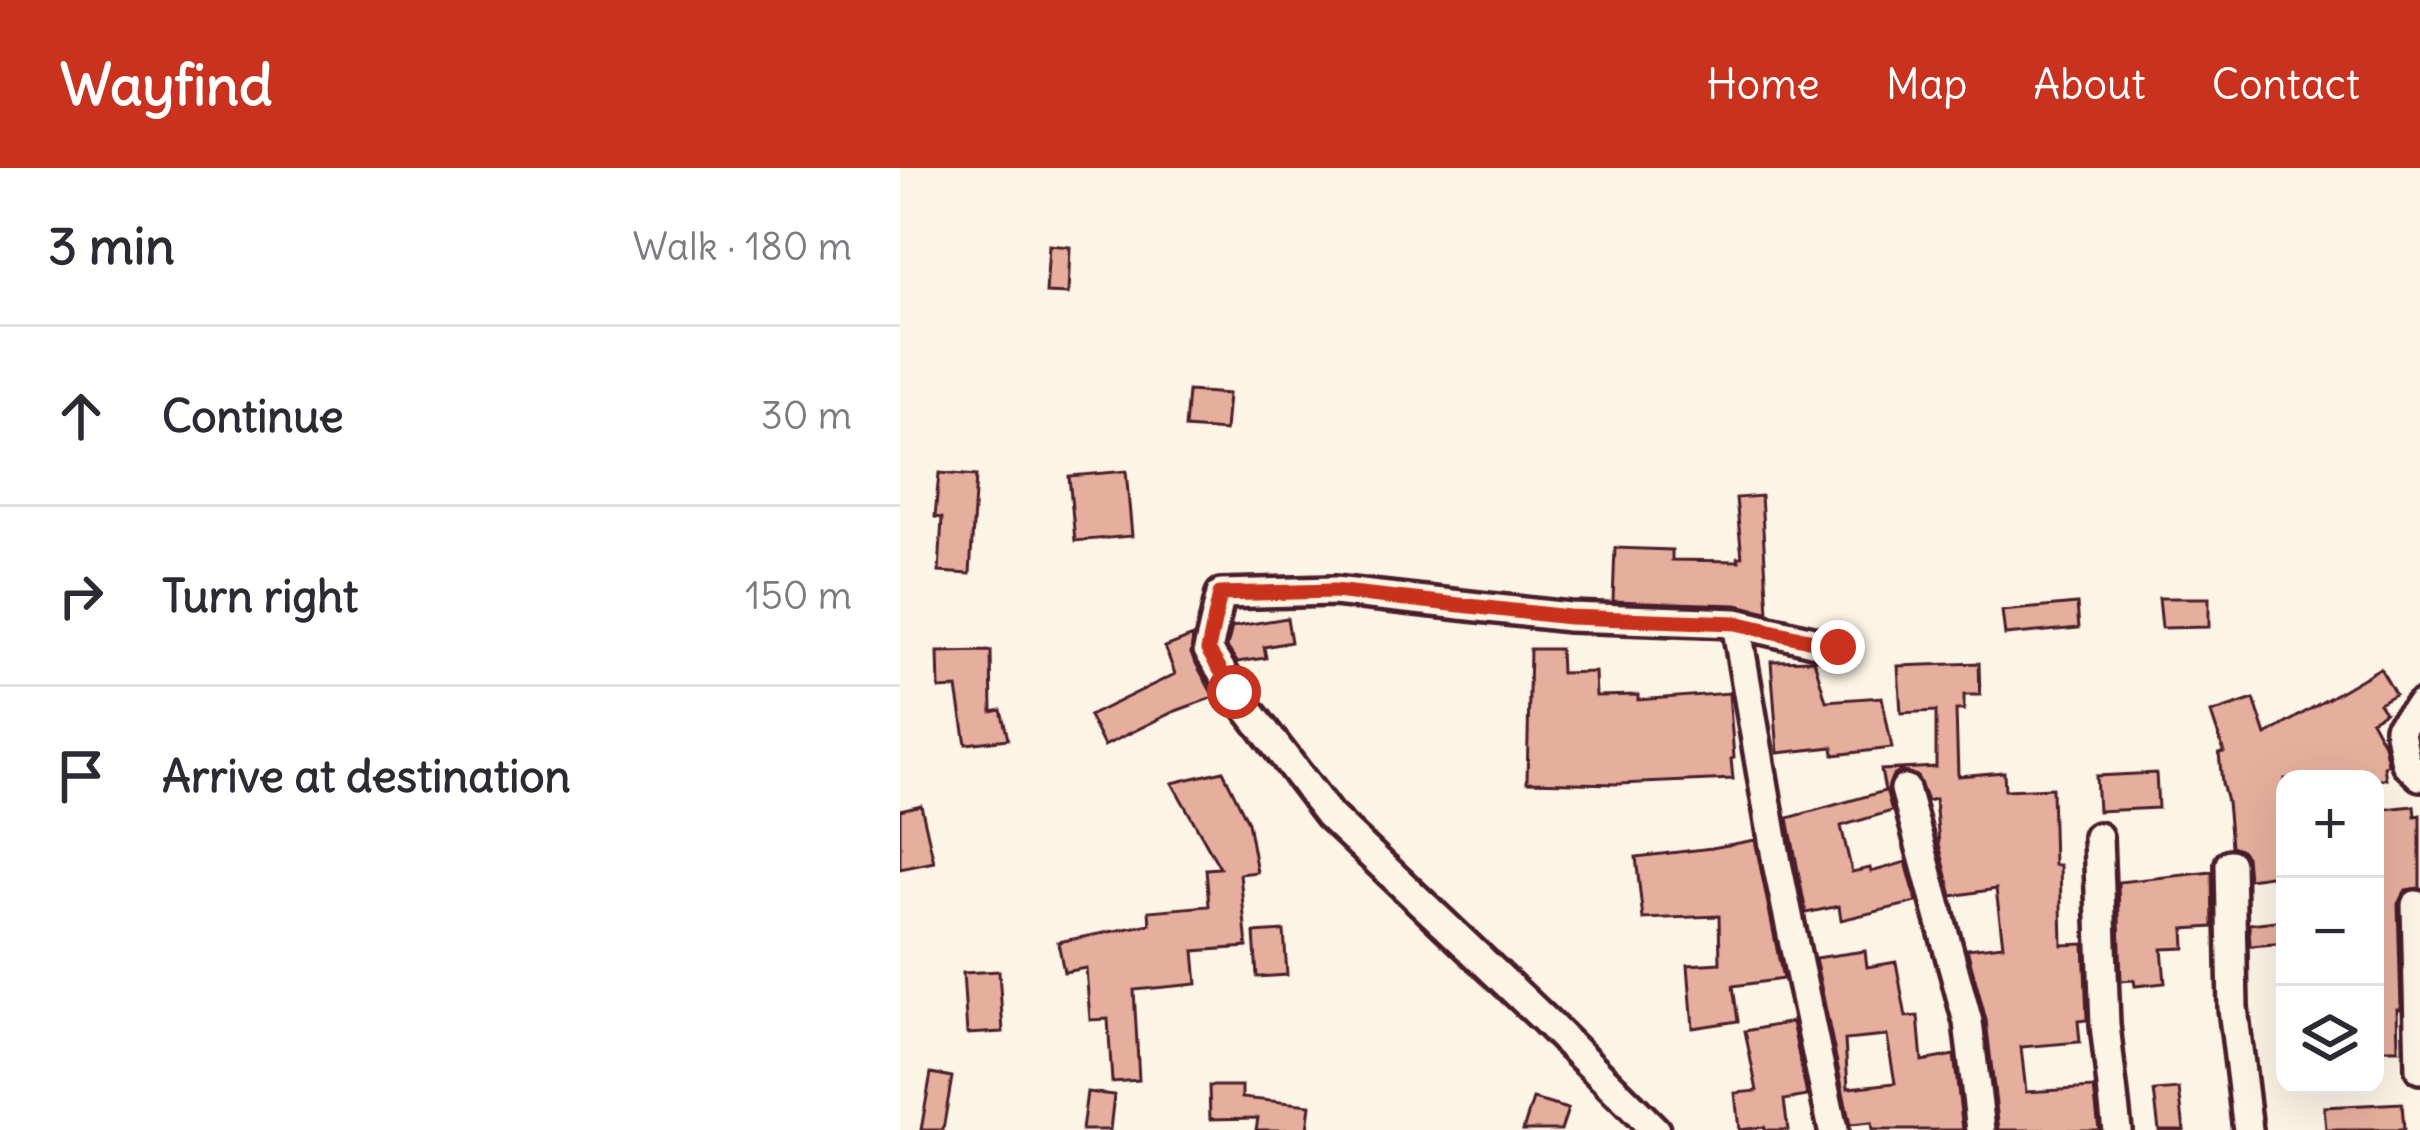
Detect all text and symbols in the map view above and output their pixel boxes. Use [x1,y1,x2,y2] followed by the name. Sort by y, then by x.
[60,49,273,120] text: Wayfind
[1706,58,1820,110] text: Home
[1886,58,1967,110] text: Map
[2033,58,2146,110] text: About
[2212,58,2360,110] text: Contact
[48,214,175,278] text: 3 min
[633,222,852,271] text: Walk · 180 m
[48,383,114,449] icon: ahead
[162,388,344,444] text: Continue
[761,391,852,440] text: 30 m
[48,563,114,629] icon: right
[162,568,358,624] text: Turn right
[745,571,852,620] text: 150 m
[1811,620,1865,674] route end
[1207,665,1261,719] route start
[48,743,114,809] icon: arrive
[162,748,571,804] text: Arrive at destination
[2276,770,2384,1094] map controls
[2276,770,2384,878] button: +
[2276,878,2384,986] button: −
[2276,986,2384,1094] button: layers

